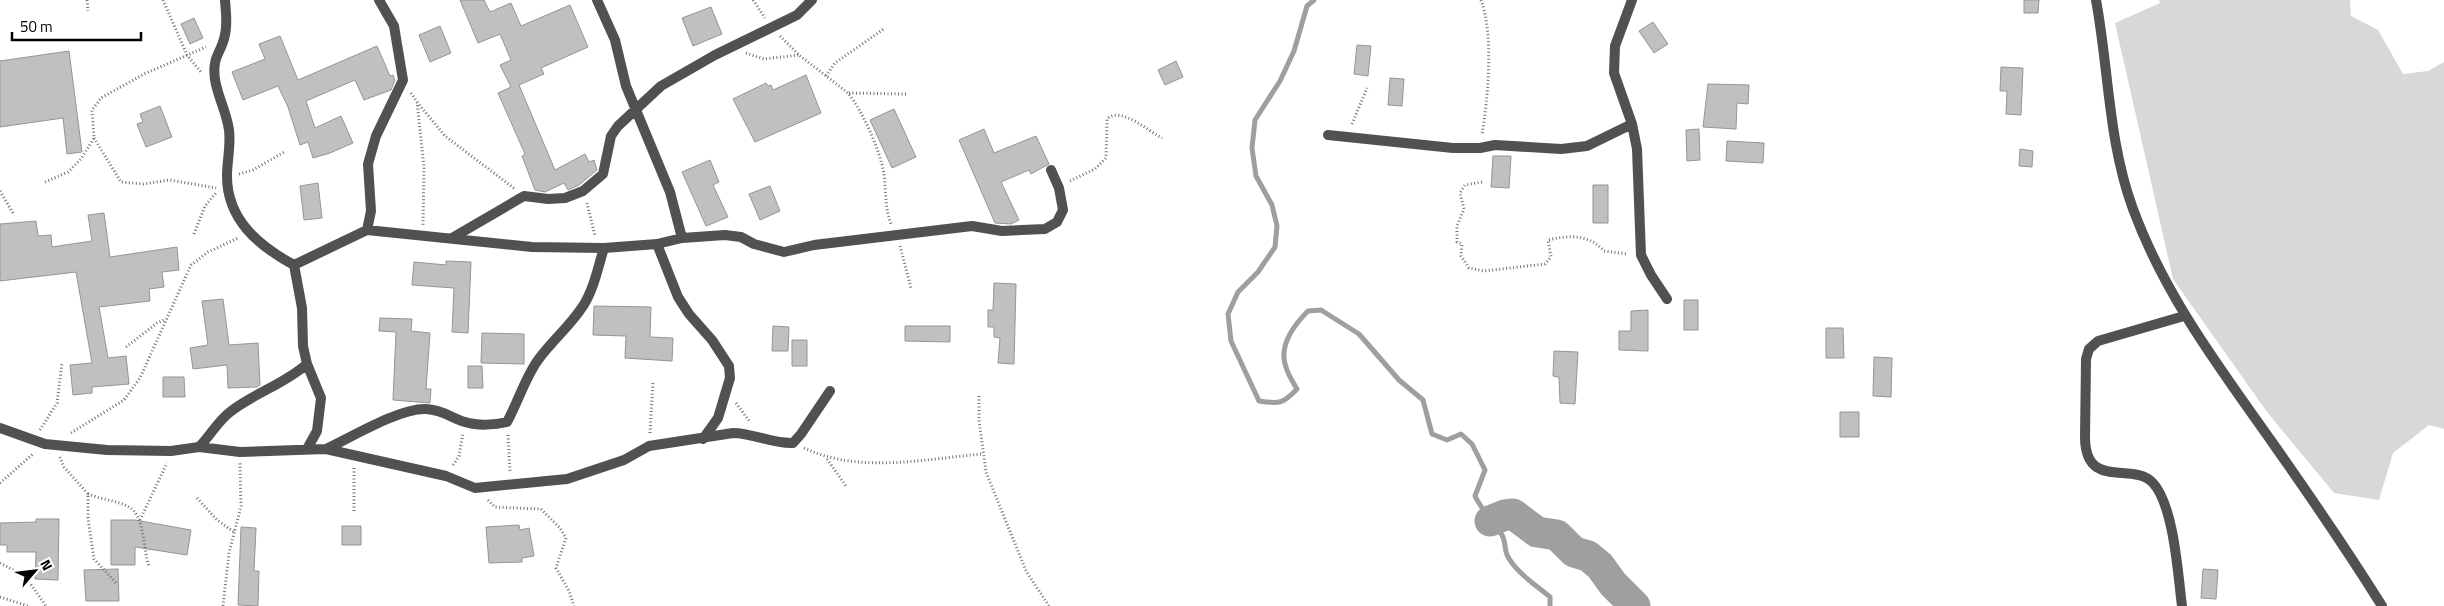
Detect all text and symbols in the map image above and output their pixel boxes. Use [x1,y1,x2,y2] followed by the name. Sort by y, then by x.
[12,10,141,42] scale bar
[20,15,53,38] text: 50 m
[10,546,60,596] north arrow
[35,555,58,574] text: N

